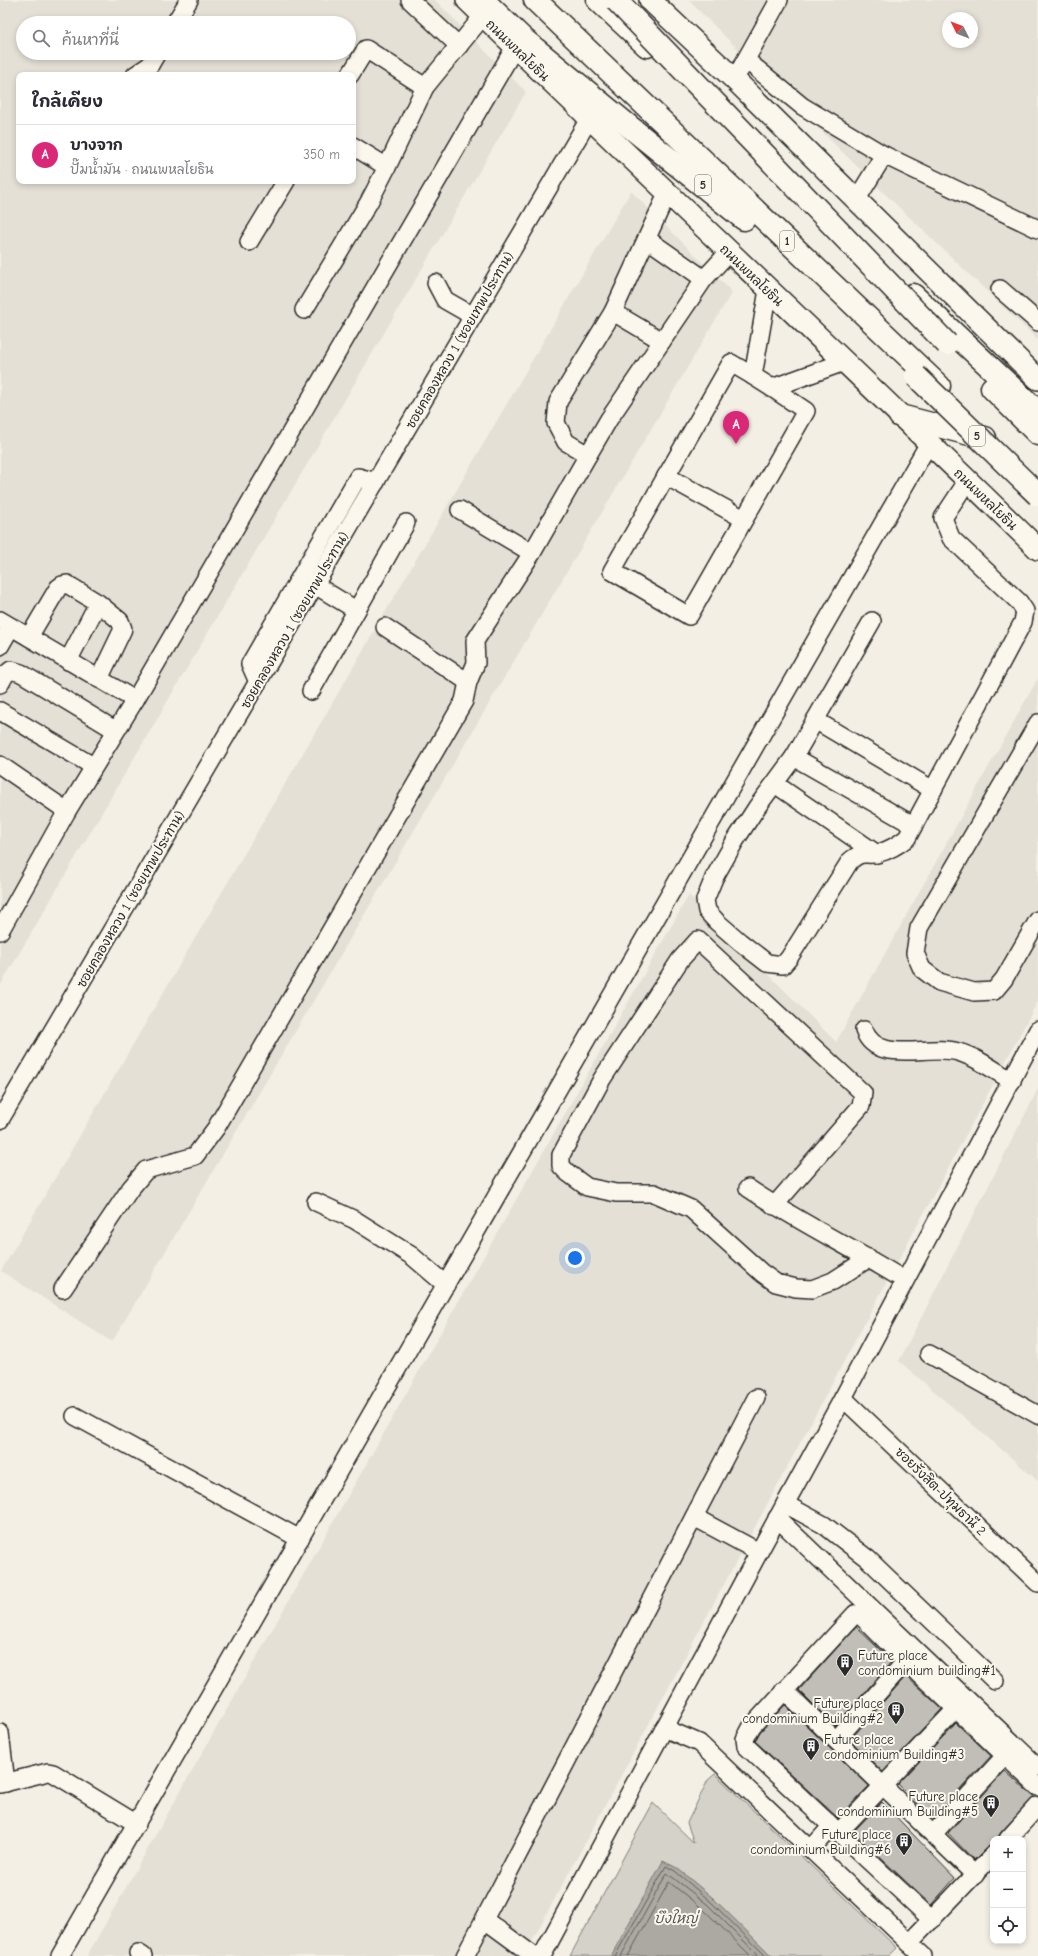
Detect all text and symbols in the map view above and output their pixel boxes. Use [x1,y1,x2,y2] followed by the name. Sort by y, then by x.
[942,12,978,48] north arrow
[483,15,554,84] street label: ถนนพหลโยธิน
[16,16,356,60] search box
[30,27,52,49] icon: search
[62,31,119,49] text: ค้นหาที่นี่
[32,92,103,111] text: ใกล้เคียง
[70,136,123,154] text: บางจาก
[41,147,49,162] text: A
[303,147,340,162] text: 350 m
[70,162,214,177] text: ปั๊มน้ำมัน · ถนนพหลโยธิน
[695,175,711,195] road number: 5
[780,231,794,251] road number: 1
[717,240,788,309] street label: ถนนพหลโยธิน
[403,249,516,431] street label: ซอยคลองหลวง 1 (ซอยเทพประทาน)
[723,411,749,444] pin: A
[969,426,985,446] road number: 5
[951,464,1022,533] street label: ถนนพหลโยธิน
[238,529,351,711] street label: ซอยคลองหลวง 1 (ซอยเทพประทาน)
[74,808,187,990] street label: ซอยคลองหลวง 1 (ซอยเทพประทาน)
[565,1248,585,1268] your location
[891,1443,990,1540] street label: ซอยรังสิต-ปทุมธานี 2
[858,1648,996,1678] place label: Future place condominium building#1
[835,1652,855,1677] building icon: Future place condominium building#1
[742,1696,883,1726] place label: Future place condominium Building#2
[886,1700,906,1725] building icon: Future place condominium Building#2
[824,1732,964,1762] place label: Future place condominium Building#3
[801,1736,821,1761] building icon: Future place condominium Building#3
[837,1789,978,1819] place label: Future place condominium Building#5
[981,1793,1001,1818] building icon: Future place condominium Building#5
[750,1827,891,1857] place label: Future place condominium Building#6
[894,1831,914,1856] building icon: Future place condominium Building#6
[990,1836,1026,1944] map controls
[990,1836,1026,1872] button: +
[990,1872,1026,1908] button: −
[990,1908,1026,1944] button: locate
[654,1909,701,1927] water label: บึงใหญ่

